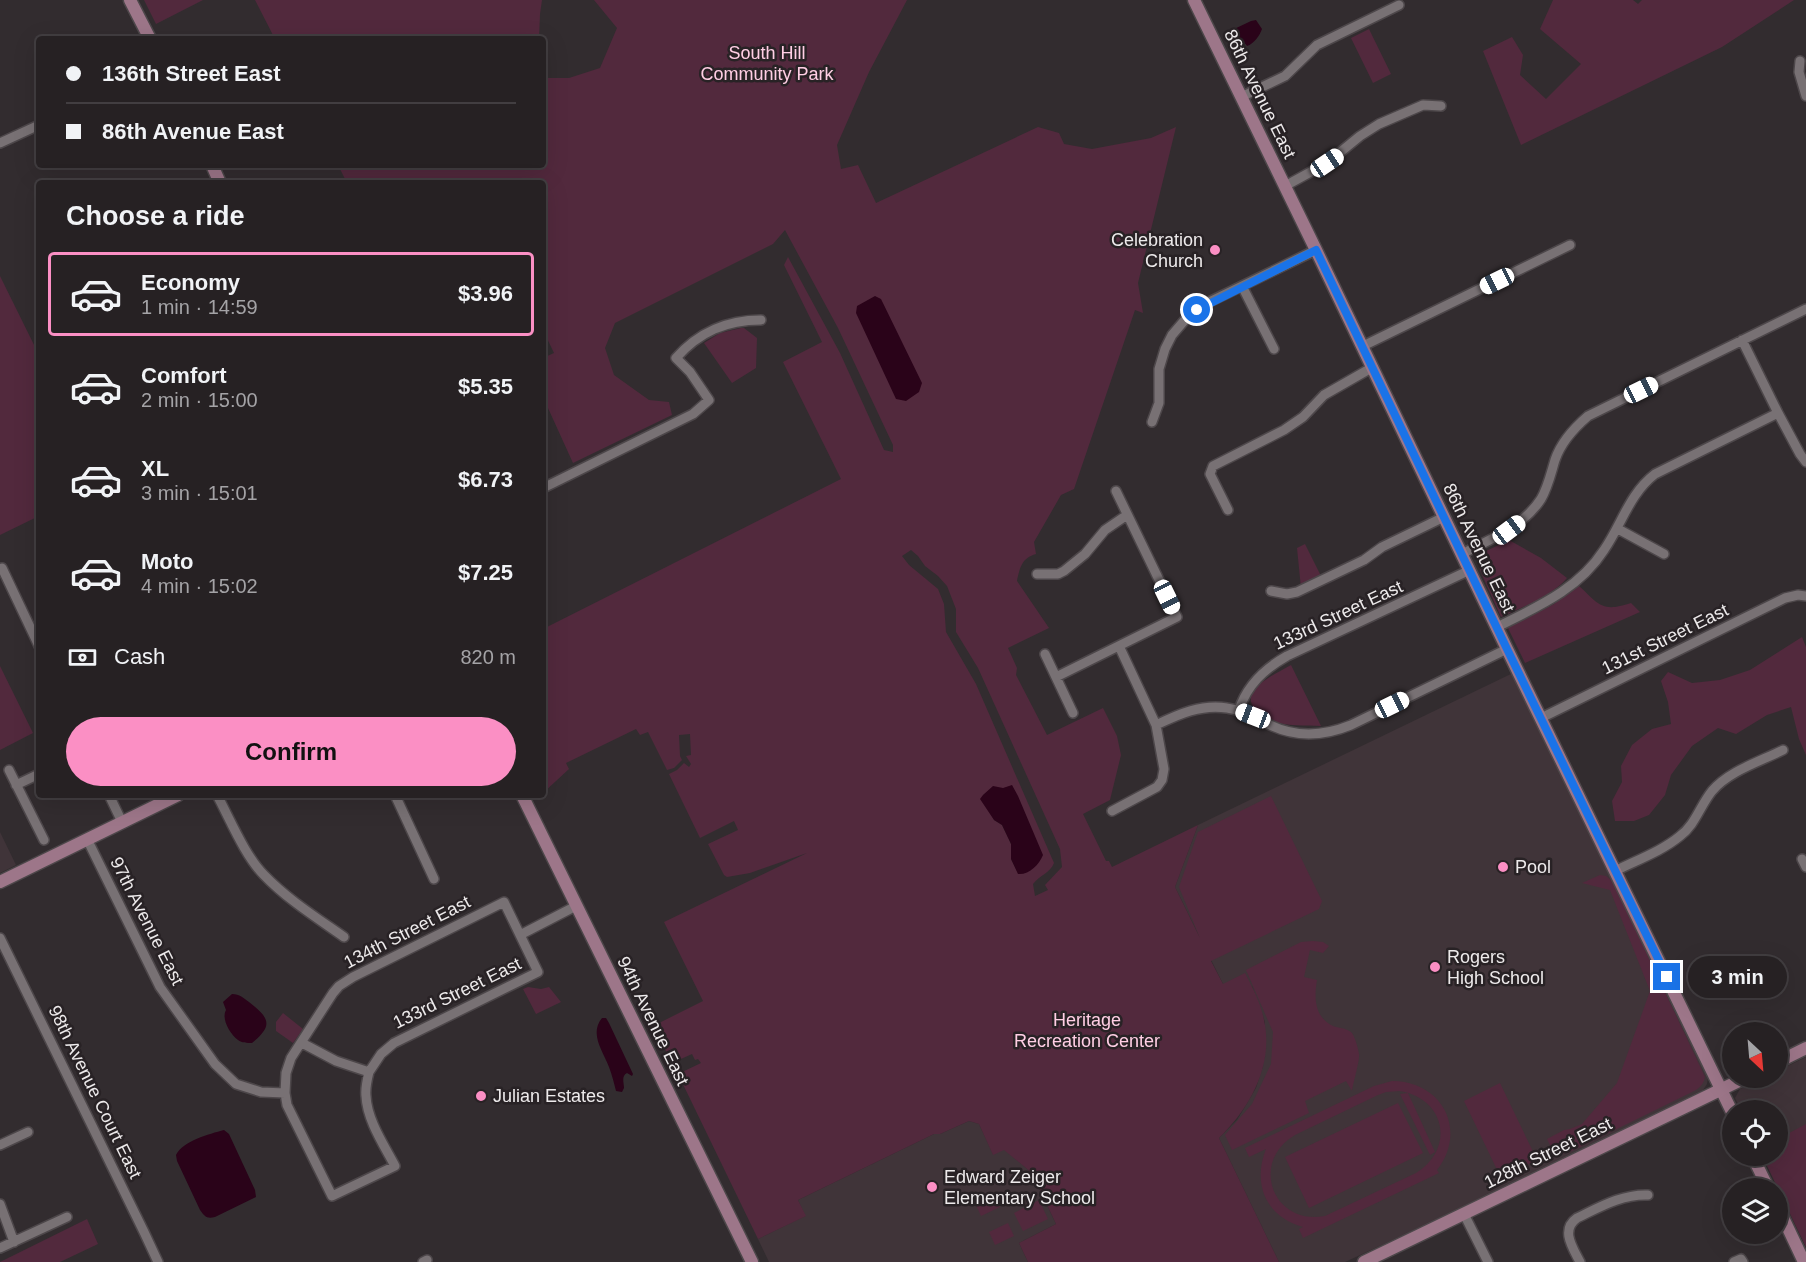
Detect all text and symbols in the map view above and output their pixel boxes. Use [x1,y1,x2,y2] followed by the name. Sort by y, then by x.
[1220,26,1300,162] street label: 86th Avenue East
[700,43,835,84] park label: South Hill Community Park
[102,61,281,86] text: 136th Street East
[102,119,284,144] text: 86th Avenue East
[1307,145,1347,181] car
[66,201,245,231] text: Choose a ride
[1111,230,1203,271] place label: Celebration Church
[1208,243,1222,257] marker: Celebration Church
[1477,265,1517,297] car
[69,267,123,321] icon: car
[141,270,240,295] text: Economy
[458,281,513,306] text: $3.96
[141,296,258,318] text: 1 min · 14:59
[1183,296,1210,323] route start
[69,360,123,414] icon: car
[141,363,227,388] text: Comfort
[458,374,513,399] text: $5.35
[1621,374,1661,406] car
[141,389,258,411] text: 2 min · 15:00
[69,453,123,507] icon: car
[141,456,169,481] text: XL
[458,467,513,492] text: $6.73
[1439,480,1519,616] street label: 86th Avenue East
[141,482,258,504] text: 3 min · 15:01
[1489,512,1529,548] car
[69,546,123,600] icon: car
[141,549,194,574] text: Moto
[458,560,513,585] text: $7.25
[141,575,258,597] text: 4 min · 15:02
[1270,576,1406,654] street label: 133rd Street East
[1151,577,1183,617] car
[1599,600,1731,678] street label: 131st Street East
[66,641,99,674] icon: cash
[114,644,165,669] text: Cash
[460,646,516,668] text: 820 m
[1372,689,1412,721] car
[1233,701,1273,731] car
[66,717,516,786] button: Confirm
[106,854,188,988] street label: 97th Avenue East
[1515,857,1551,877] place label: Pool
[1496,860,1510,874] marker: Pool
[340,892,474,972] street label: 134th Street East
[1447,947,1544,988] place label: Rogers High School
[390,953,524,1033] street label: 133rd Street East
[613,953,693,1089] street label: 94th Avenue East
[1688,956,1787,998] callout: 3 min
[1428,960,1442,974] marker: Rogers High School
[1653,963,1680,990] route end
[1711,966,1764,988] text: 3 min
[44,1002,146,1182] street label: 98th Avenue Court East
[1014,1010,1160,1051] park label: Heritage Recreation Center
[1722,1022,1788,1088] north arrow
[1722,1022,1788,1244] map controls
[493,1086,605,1106] place label: Julian Estates
[474,1089,488,1103] marker: Julian Estates
[1722,1100,1788,1166] button: locate
[1481,1114,1615,1192] street label: 128th Street East
[944,1167,1095,1208] place label: Edward Zeiger Elementary School
[1722,1178,1788,1244] button: layers
[925,1180,939,1194] marker: Edward Zeiger Elementary School

